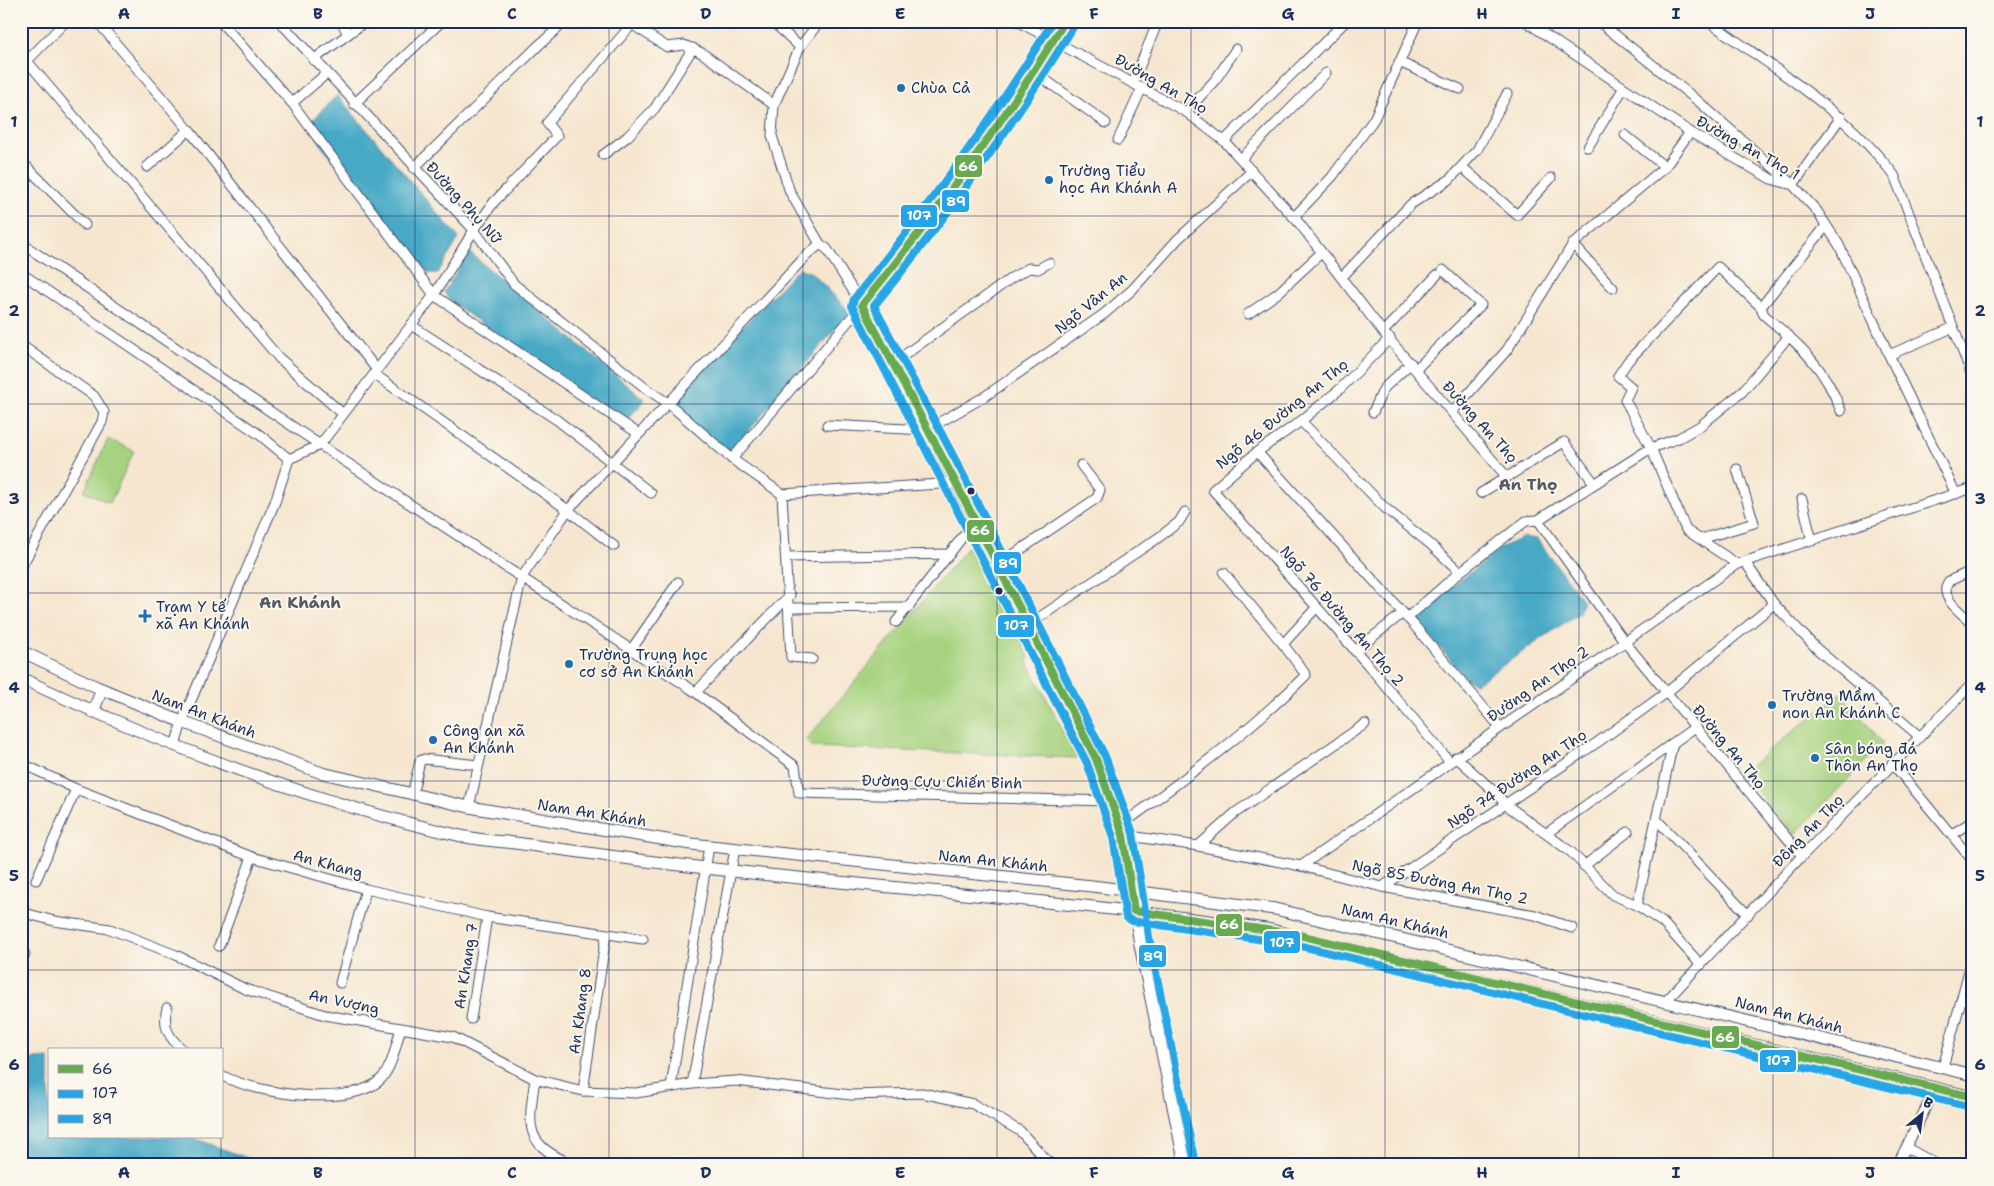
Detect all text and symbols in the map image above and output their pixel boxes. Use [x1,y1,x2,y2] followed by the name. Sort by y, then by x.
[118,3,130,24] text: A
[313,3,323,24] text: B
[507,3,517,24] text: C
[700,3,712,24] text: D
[895,3,905,24] text: E
[1089,3,1099,24] text: F
[1282,3,1295,24] text: G
[1476,3,1488,24] text: H
[1672,3,1681,24] text: I
[1865,3,1875,24] text: J
[1111,49,1211,119] street label: Đường An Thọ
[911,78,971,98] place label: Chùa Cả
[895,82,907,94] marker: Chùa Cả
[10,111,18,132] text: 1
[1693,111,1803,185] street label: Đường An Thọ 1
[1976,111,1984,132] text: 1
[954,154,983,178] line badge: 66
[422,157,507,249] street label: Đường Phụ Nữ
[958,157,978,175] text: 66
[1059,161,1178,198] place label: Trường Tiểu học An Khánh A
[1043,174,1055,186] marker: Trường Tiểu học An Khánh A
[941,189,970,213] line badge: 89
[946,192,966,210] text: 89
[900,204,938,228] line badge: 107
[906,206,932,224] text: 107
[1051,268,1131,338] street label: Ngõ Vân An
[8,300,20,321] text: 2
[1974,300,1986,321] text: 2
[1212,354,1352,474] street label: Ngõ 46 Đường An Thọ
[1438,377,1522,467] street label: Đường An Thọ
[1498,474,1558,495] district label: An Thọ
[966,486,976,496] unlabelled marker
[8,488,20,509] text: 3
[1974,488,1986,509] text: 3
[966,519,995,543] line badge: 66
[970,521,990,539] text: 66
[1275,542,1409,690] street label: Ngõ 76 Đường An Thọ 2
[993,551,1022,575] line badge: 89
[998,554,1018,572] text: 89
[994,586,1004,596] unlabelled marker
[259,592,341,613] district label: An Khánh
[156,597,250,634] place label: Trạm Y tế xã An Khánh
[138,609,152,623] marker: Trạm Y tế xã An Khánh
[997,614,1035,638] line badge: 107
[1003,616,1029,634] text: 107
[1483,641,1593,727] street label: Đường An Thọ 2
[579,645,708,682] place label: Trường Trung học cơ sở An Khánh
[563,658,575,670] marker: Trường Trung học cơ sở An Khánh
[8,677,20,698] text: 4
[1974,677,1986,698] text: 4
[149,685,259,743] street label: Nam An Khánh
[1782,686,1900,723] place label: Trường Mầm non An Khánh C
[1766,699,1778,711] marker: Trường Mầm non An Khánh C
[1688,701,1770,793] street label: Đường An Thọ
[443,721,526,758] place label: Công an xã An Khánh
[1443,725,1591,833] street label: Ngõ 74 Đường An Thọ
[427,734,439,746] marker: Công an xã An Khánh
[1825,739,1918,776] place label: Sân bóng đá Thôn An Thọ
[1809,752,1821,764] marker: Sân bóng đá Thôn An Thọ
[861,771,1023,793] street label: Đường Cựu Chiến Binh
[1768,790,1848,872] street label: Đông An Thọ
[536,795,648,831] street label: Nam An Khánh
[291,845,365,883] street label: An Khang
[937,845,1049,877] street label: Nam An Khánh
[1350,855,1530,909] street label: Ngõ 85 Đường An Thọ 2
[9,865,19,886] text: 5
[1975,865,1985,886] text: 5
[1339,899,1451,943] street label: Nam An Khánh
[1215,913,1243,937] line badge: 66
[1219,915,1239,933] text: 66
[449,922,483,1010] street label: An Khang 7
[1263,930,1301,954] line badge: 107
[1269,933,1295,951] text: 107
[1138,944,1167,968] line badge: 89
[1143,947,1163,965] text: 89
[564,967,596,1055] street label: An Khang 8
[307,985,381,1019] street label: An Vượng
[1733,992,1845,1038] street label: Nam An Khánh
[1711,1025,1740,1049] line badge: 66
[1715,1028,1735,1046] text: 66
[48,1048,222,1138] legend
[1759,1049,1797,1073] line badge: 107
[1765,1051,1791,1069] text: 107
[8,1054,20,1075] text: 6
[1974,1054,1986,1075] text: 6
[92,1059,113,1079] text: 66
[92,1083,118,1103] text: 107
[1896,1088,1946,1138] north arrow
[1920,1093,1937,1113] text: B
[92,1109,112,1129] text: 89
[118,1162,130,1183] text: A
[313,1162,323,1183] text: B
[507,1162,517,1183] text: C
[700,1162,712,1183] text: D
[895,1162,905,1183] text: E
[1089,1162,1099,1183] text: F
[1282,1162,1295,1183] text: G
[1476,1162,1488,1183] text: H
[1672,1162,1681,1183] text: I
[1865,1162,1875,1183] text: J

